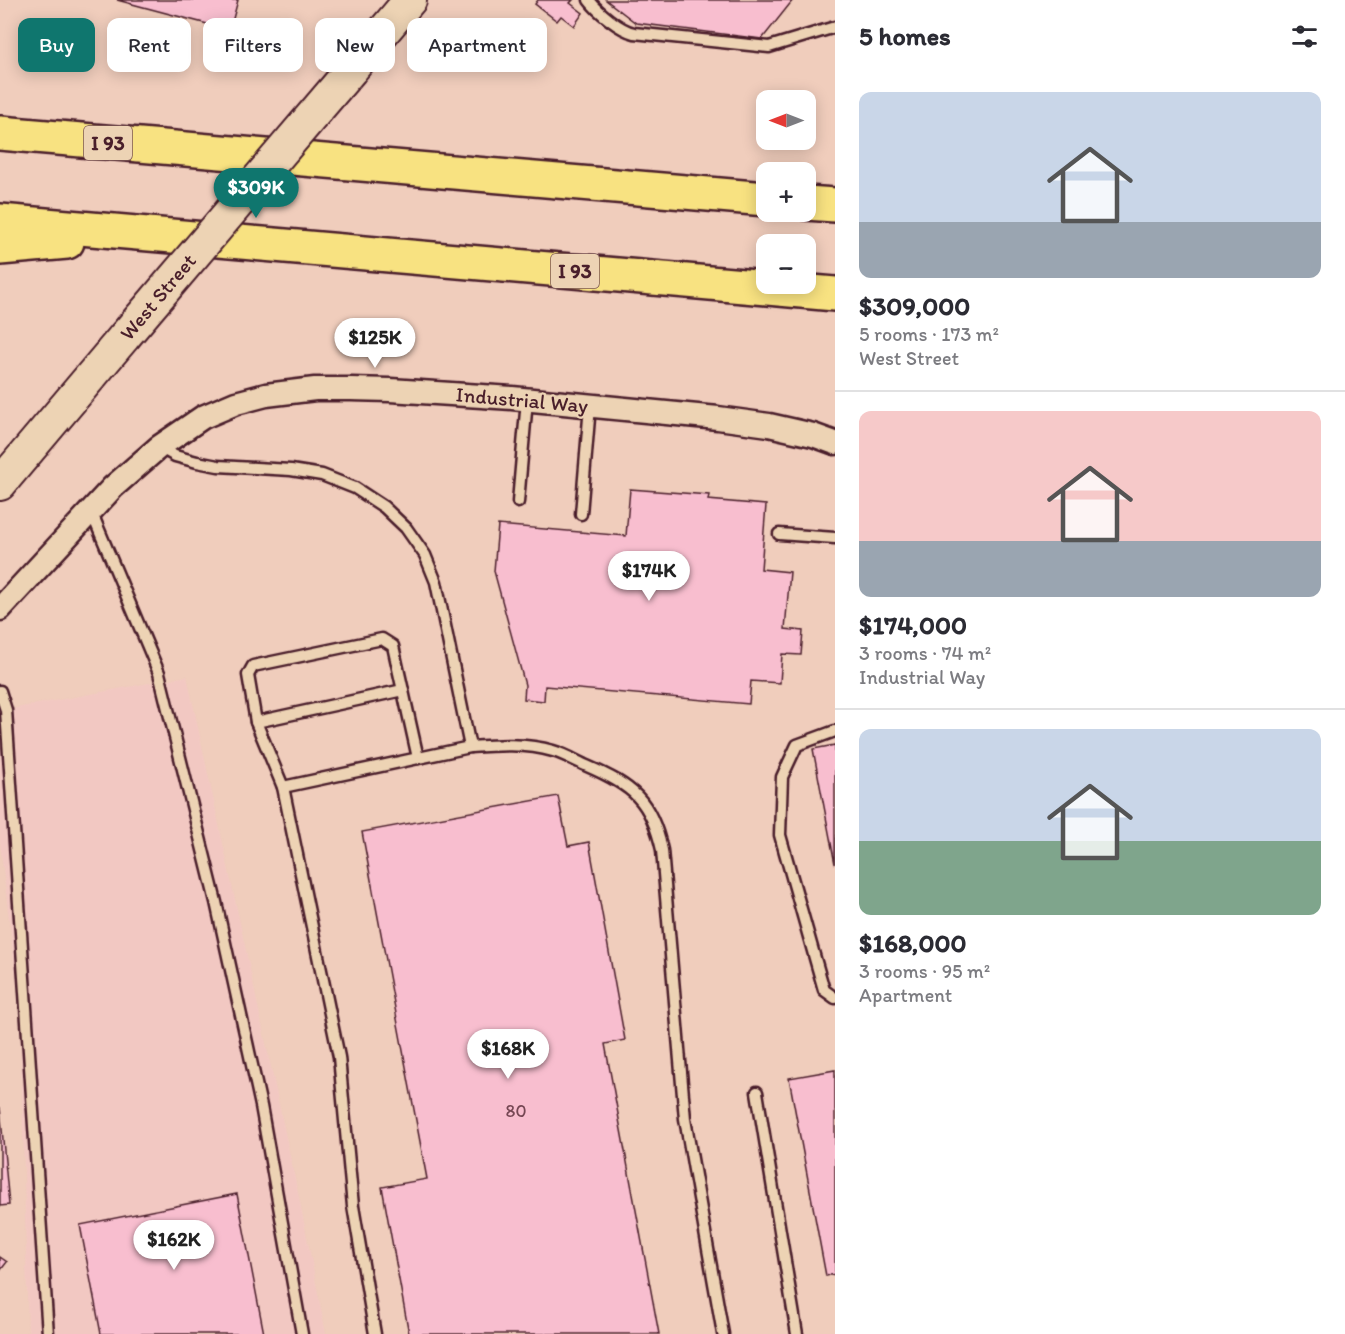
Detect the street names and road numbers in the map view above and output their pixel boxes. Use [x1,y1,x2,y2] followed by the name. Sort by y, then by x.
[84,126,132,160] road number: I 93
[114,248,201,345] street label: West Street
[551,254,599,288] road number: I 93
[455,381,589,418] street label: Industrial Way

